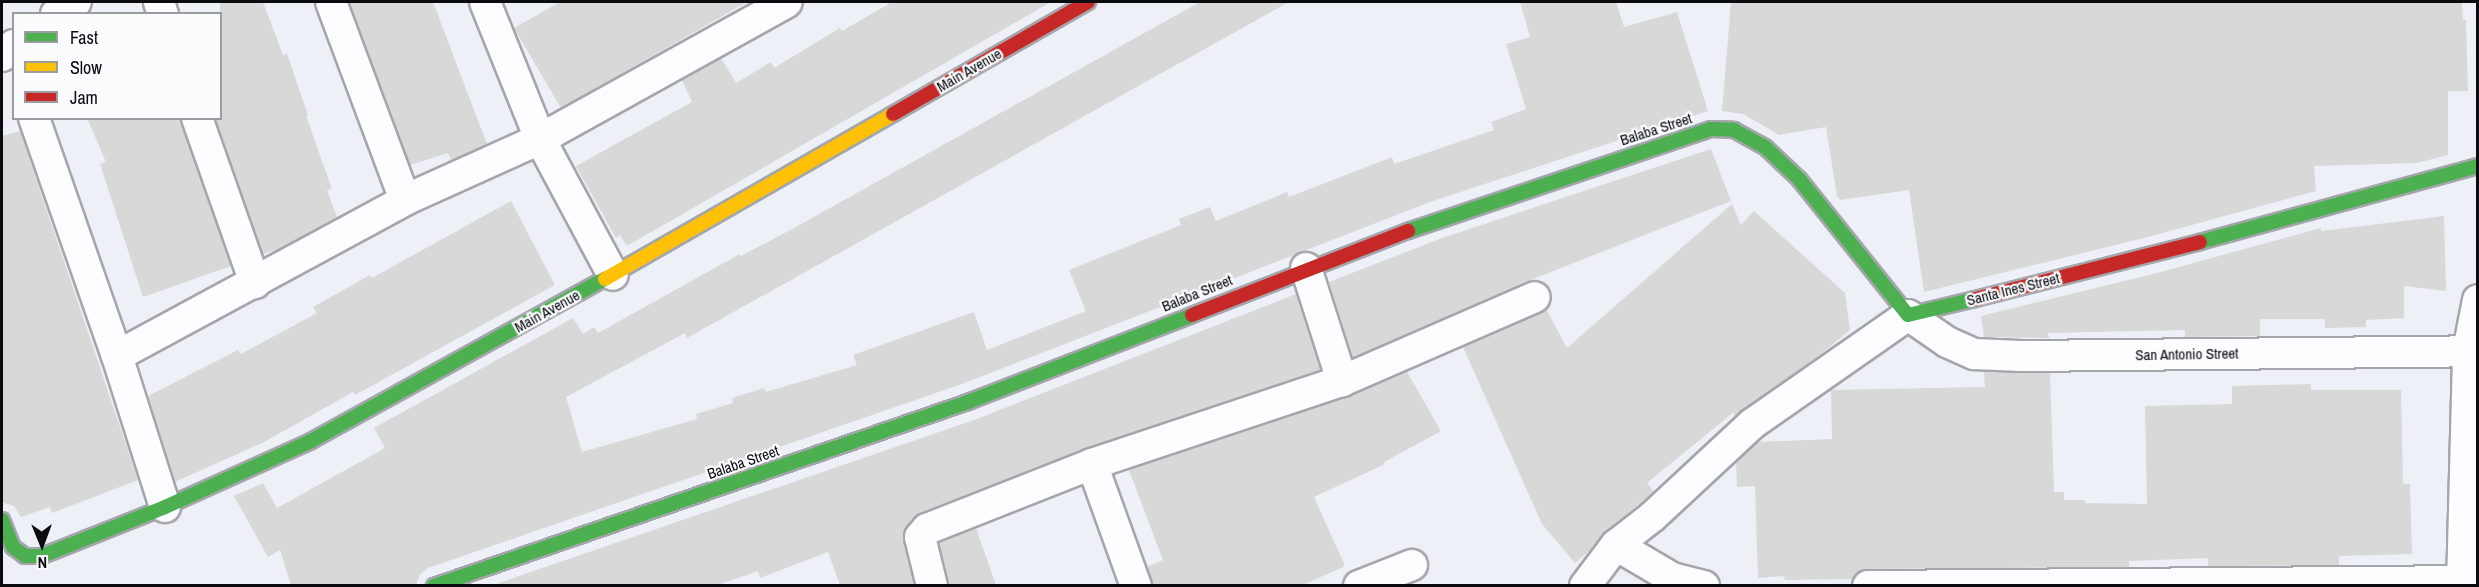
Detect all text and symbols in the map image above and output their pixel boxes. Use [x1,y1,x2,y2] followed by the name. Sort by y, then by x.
[12,12,222,120] legend
[70,25,98,50] text: Fast
[933,44,1005,96] street label: Main Avenue
[70,55,102,80] text: Slow
[70,85,98,110] text: Jam
[1618,109,1694,149] street label: Balaba Street
[1965,269,2061,309] street label: Santa Ines Street
[1159,271,1235,315] street label: Balaba Street
[511,286,583,336] street label: Main Avenue
[2135,344,2239,364] street label: San Antonio Street
[705,441,781,483] street label: Balaba Street
[12,515,72,575] north arrow
[37,552,47,574] text: N

